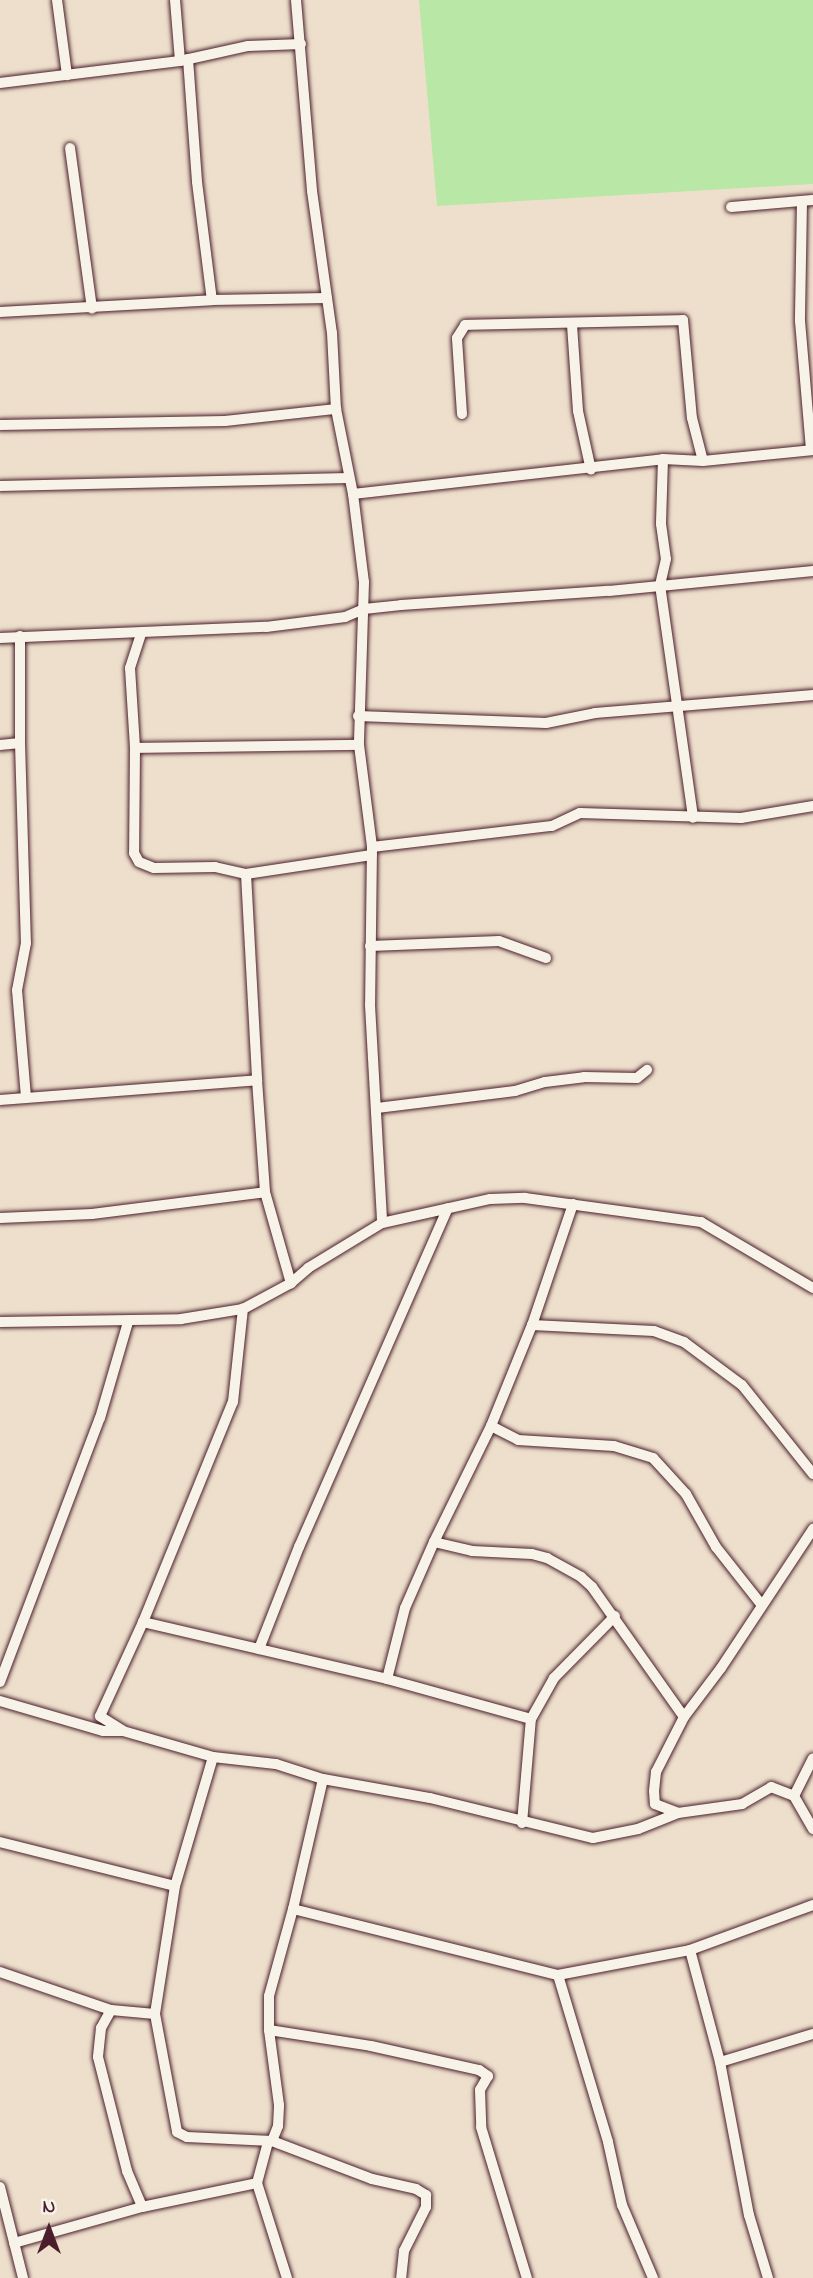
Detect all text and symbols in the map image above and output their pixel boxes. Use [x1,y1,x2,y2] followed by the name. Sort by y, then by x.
[14,2194,84,2264] north arrow
[43,2194,55,2221] text: N

